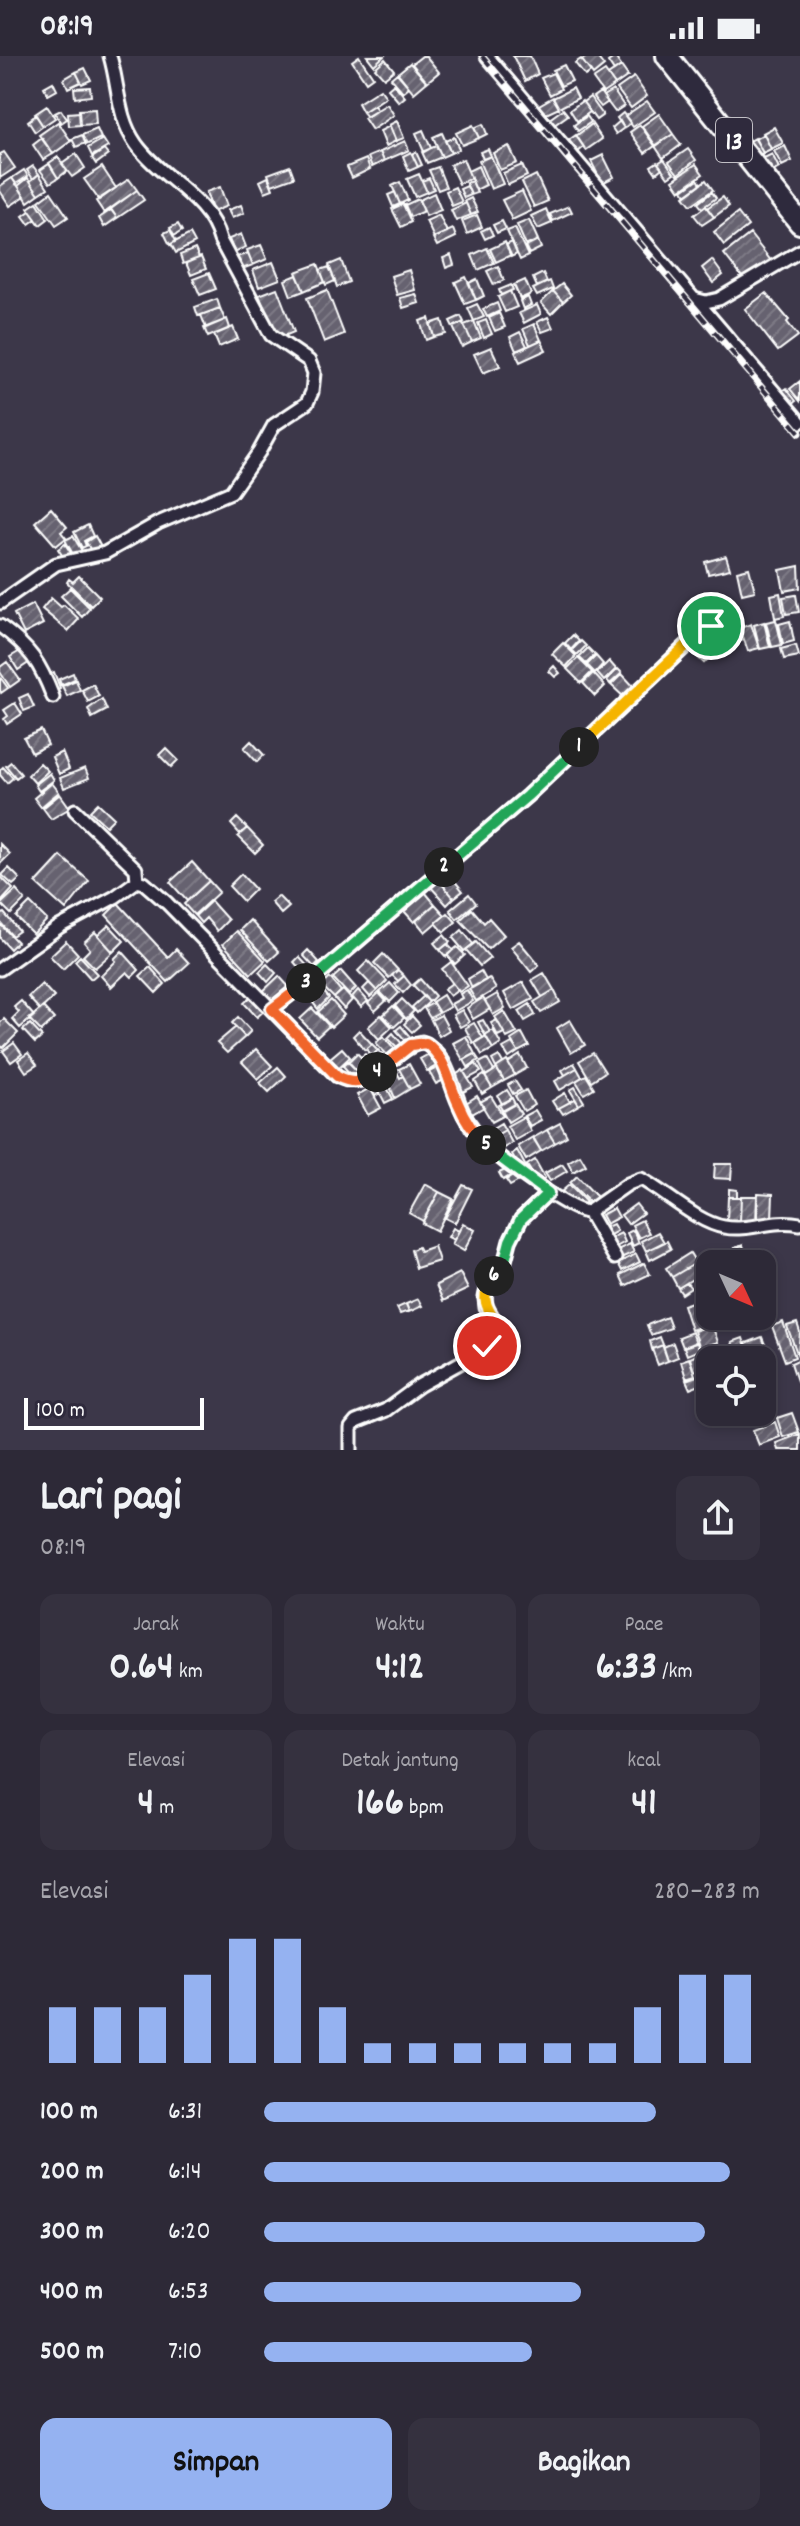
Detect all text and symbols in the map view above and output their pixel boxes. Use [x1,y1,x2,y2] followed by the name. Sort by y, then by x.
[40,7,94,50] text: 08:19
[716,118,752,162] road number: 13
[677,592,745,660] pin
[689,604,733,648] icon: arrive
[559,727,599,767] pin: 1
[577,731,581,762] text: 1
[424,847,464,887] pin: 2
[439,851,449,882] text: 2
[286,963,326,1003] pin: 3
[301,967,311,998] text: 3
[357,1052,397,1092] pin: 4
[372,1056,382,1087] text: 4
[466,1125,506,1165] pin: 5
[481,1129,491,1160] text: 5
[696,1250,776,1330] north arrow
[696,1250,776,1426] map controls
[474,1256,514,1296] pin: 6
[489,1260,499,1291] text: 6
[453,1312,521,1380] pin
[465,1324,509,1368] icon: check
[696,1346,776,1426] button: locate
[24,1394,204,1430] scale bar
[36,1396,85,1427] text: 100 m
[40,1468,181,1531] text: Lari pagi
[676,1476,760,1560] button: share
[40,1530,87,1567] text: 08:19
[133,1610,179,1641] text: Jarak
[375,1610,425,1641] text: Waktu
[625,1610,663,1641] text: Pace
[109,1641,174,1698] text: 0.64
[375,1641,425,1698] text: 4:12
[595,1641,657,1698] text: 6:33
[174,1657,203,1688] text: km
[657,1657,693,1688] text: /km
[127,1746,185,1777] text: Elevasi
[341,1746,459,1777] text: Detak jantung
[627,1746,661,1777] text: kcal
[138,1777,154,1834] text: 4
[356,1777,404,1834] text: 166
[631,1777,657,1834] text: 41
[154,1793,174,1824] text: m
[404,1793,444,1824] text: bpm
[40,1874,108,1911] text: Elevasi
[654,1874,760,1911] text: 280–283 m
[40,2094,98,2131] text: 100 m
[168,2094,202,2131] text: 6:31
[40,2154,104,2191] text: 200 m
[168,2154,202,2191] text: 6:14
[40,2214,104,2251] text: 300 m
[168,2214,211,2251] text: 6:20
[40,2274,103,2311] text: 400 m
[168,2274,209,2311] text: 6:53
[40,2334,104,2371] text: 500 m
[168,2334,202,2371] text: 7:10
[40,2418,392,2510] button: Simpan
[408,2418,760,2510] button: Bagikan

